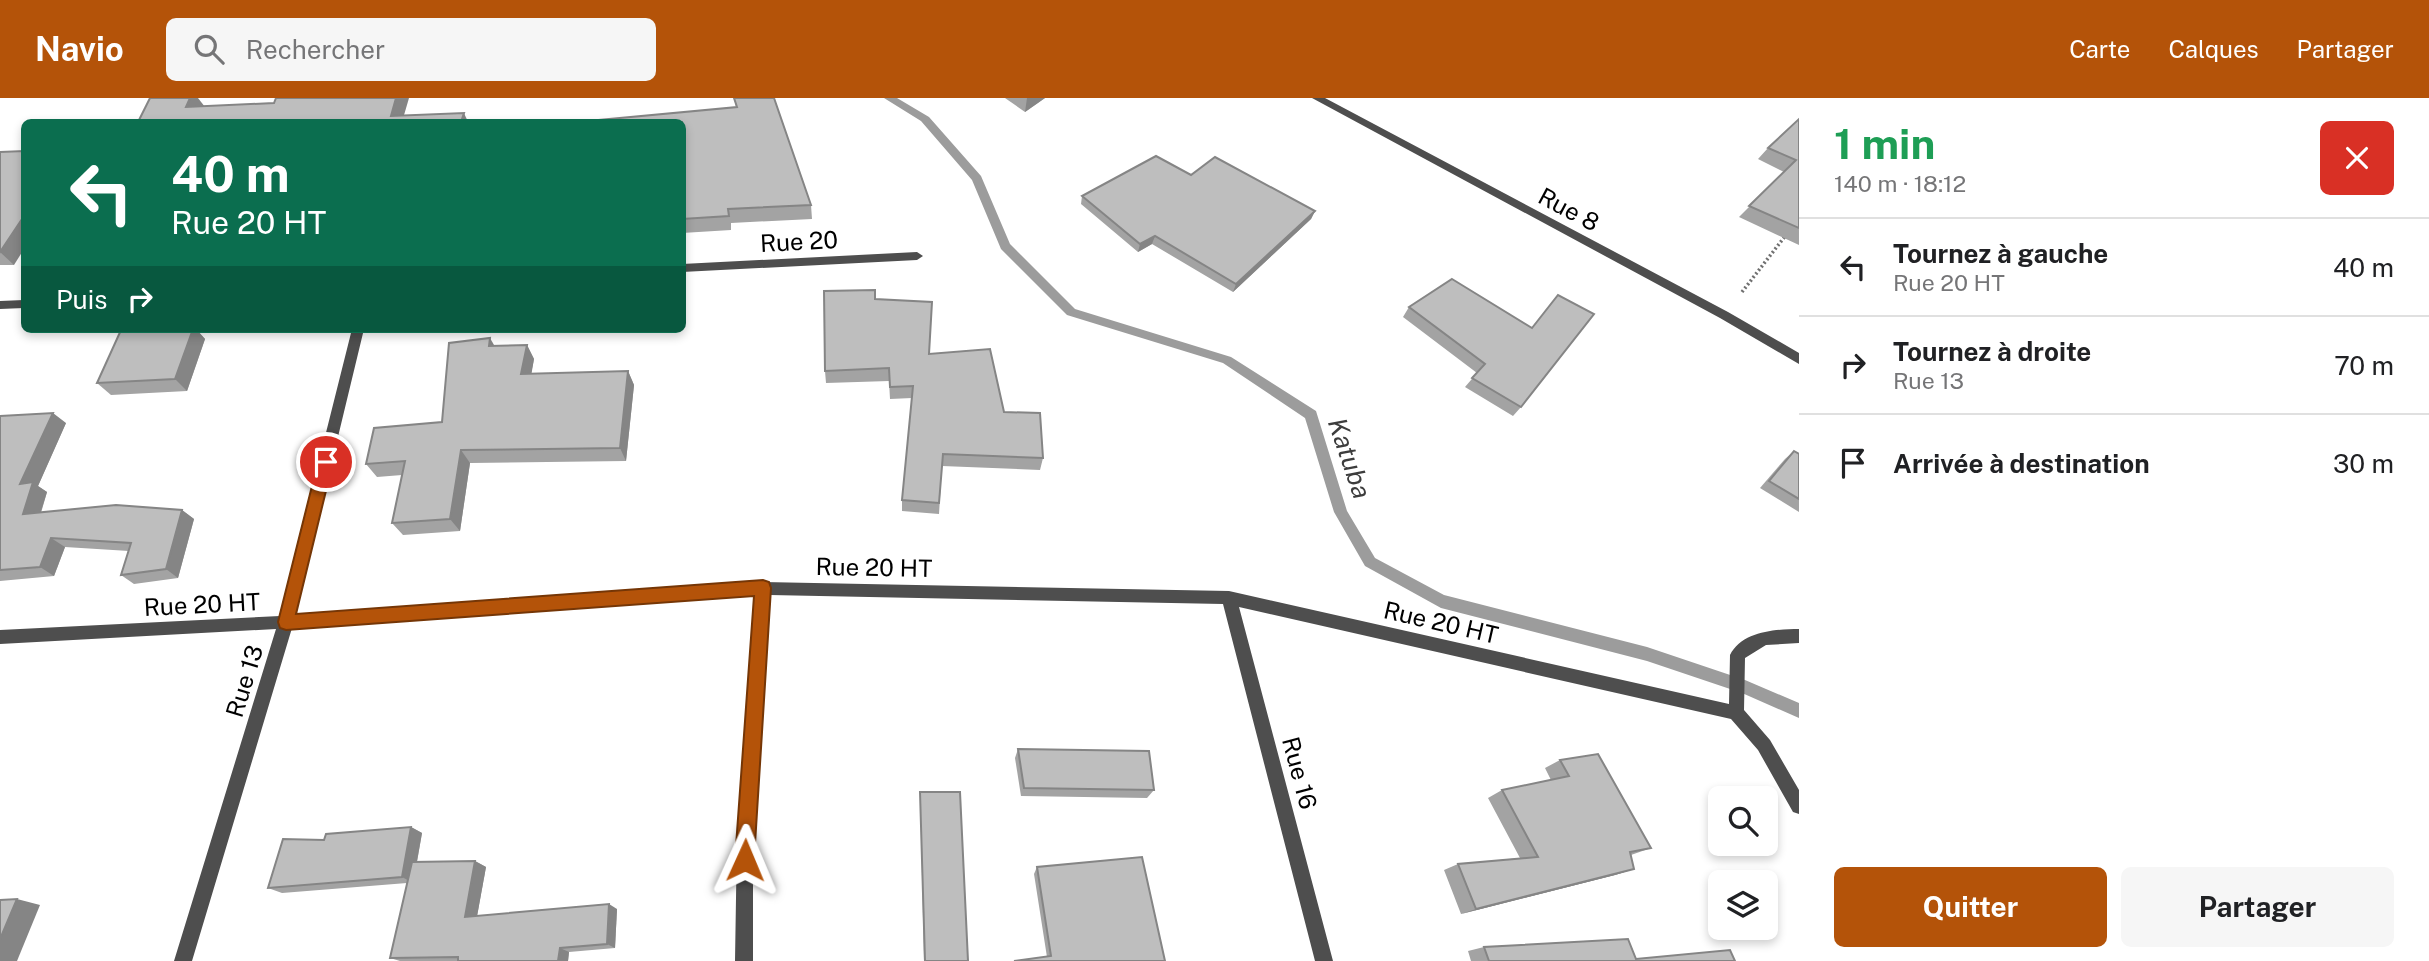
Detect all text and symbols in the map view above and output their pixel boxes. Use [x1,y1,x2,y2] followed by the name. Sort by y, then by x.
[166,18,656,81] search box
[35,30,124,68] text: Navio
[190,30,228,68] icon: search
[246,34,385,65] text: Rechercher
[2069,35,2130,63] text: Carte
[2168,35,2259,63] text: Calques
[2297,35,2394,63] text: Partager
[1834,119,1935,168] text: 1 min
[2320,121,2394,195] button: close
[171,145,290,203] text: 40 m
[56,147,147,238] icon: left
[1834,170,1966,197] text: 140 m · 18:12
[1534,181,1604,237] street label: Rue 8
[171,204,327,241] text: Rue 20 HT
[759,225,839,257] street label: Rue 20
[1893,238,2108,269] text: Tournez à gauche
[1834,248,1872,286] icon: left
[2333,252,2394,283] text: 40 m
[1893,269,2005,296] text: Rue 20 HT
[121,280,159,318] icon: right
[56,284,107,315] text: Puis
[1893,336,2091,367] text: Tournez à droite
[1834,346,1872,384] icon: right
[2334,350,2394,381] text: 70 m
[1893,367,1964,394] text: Rue 13
[1322,414,1378,502] water label: Katuba
[296,432,356,492] pin
[307,443,345,481] icon: arrive
[1834,444,1872,482] icon: arrive
[1893,448,2150,479] text: Arrivée à destination
[2333,448,2394,479] text: 30 m
[815,552,933,582] street label: Rue 20 HT
[143,587,261,621] street label: Rue 20 HT
[1381,595,1501,649] street label: Rue 20 HT
[220,641,268,721] street label: Rue 13
[1277,734,1323,812] street label: Rue 16
[1708,786,1778,940] map controls
[1708,786,1778,856] button: search
[708,823,782,897] position arrow
[1834,867,2107,947] button: Quitter
[2121,867,2394,947] button: Partager
[1708,870,1778,940] button: layers

